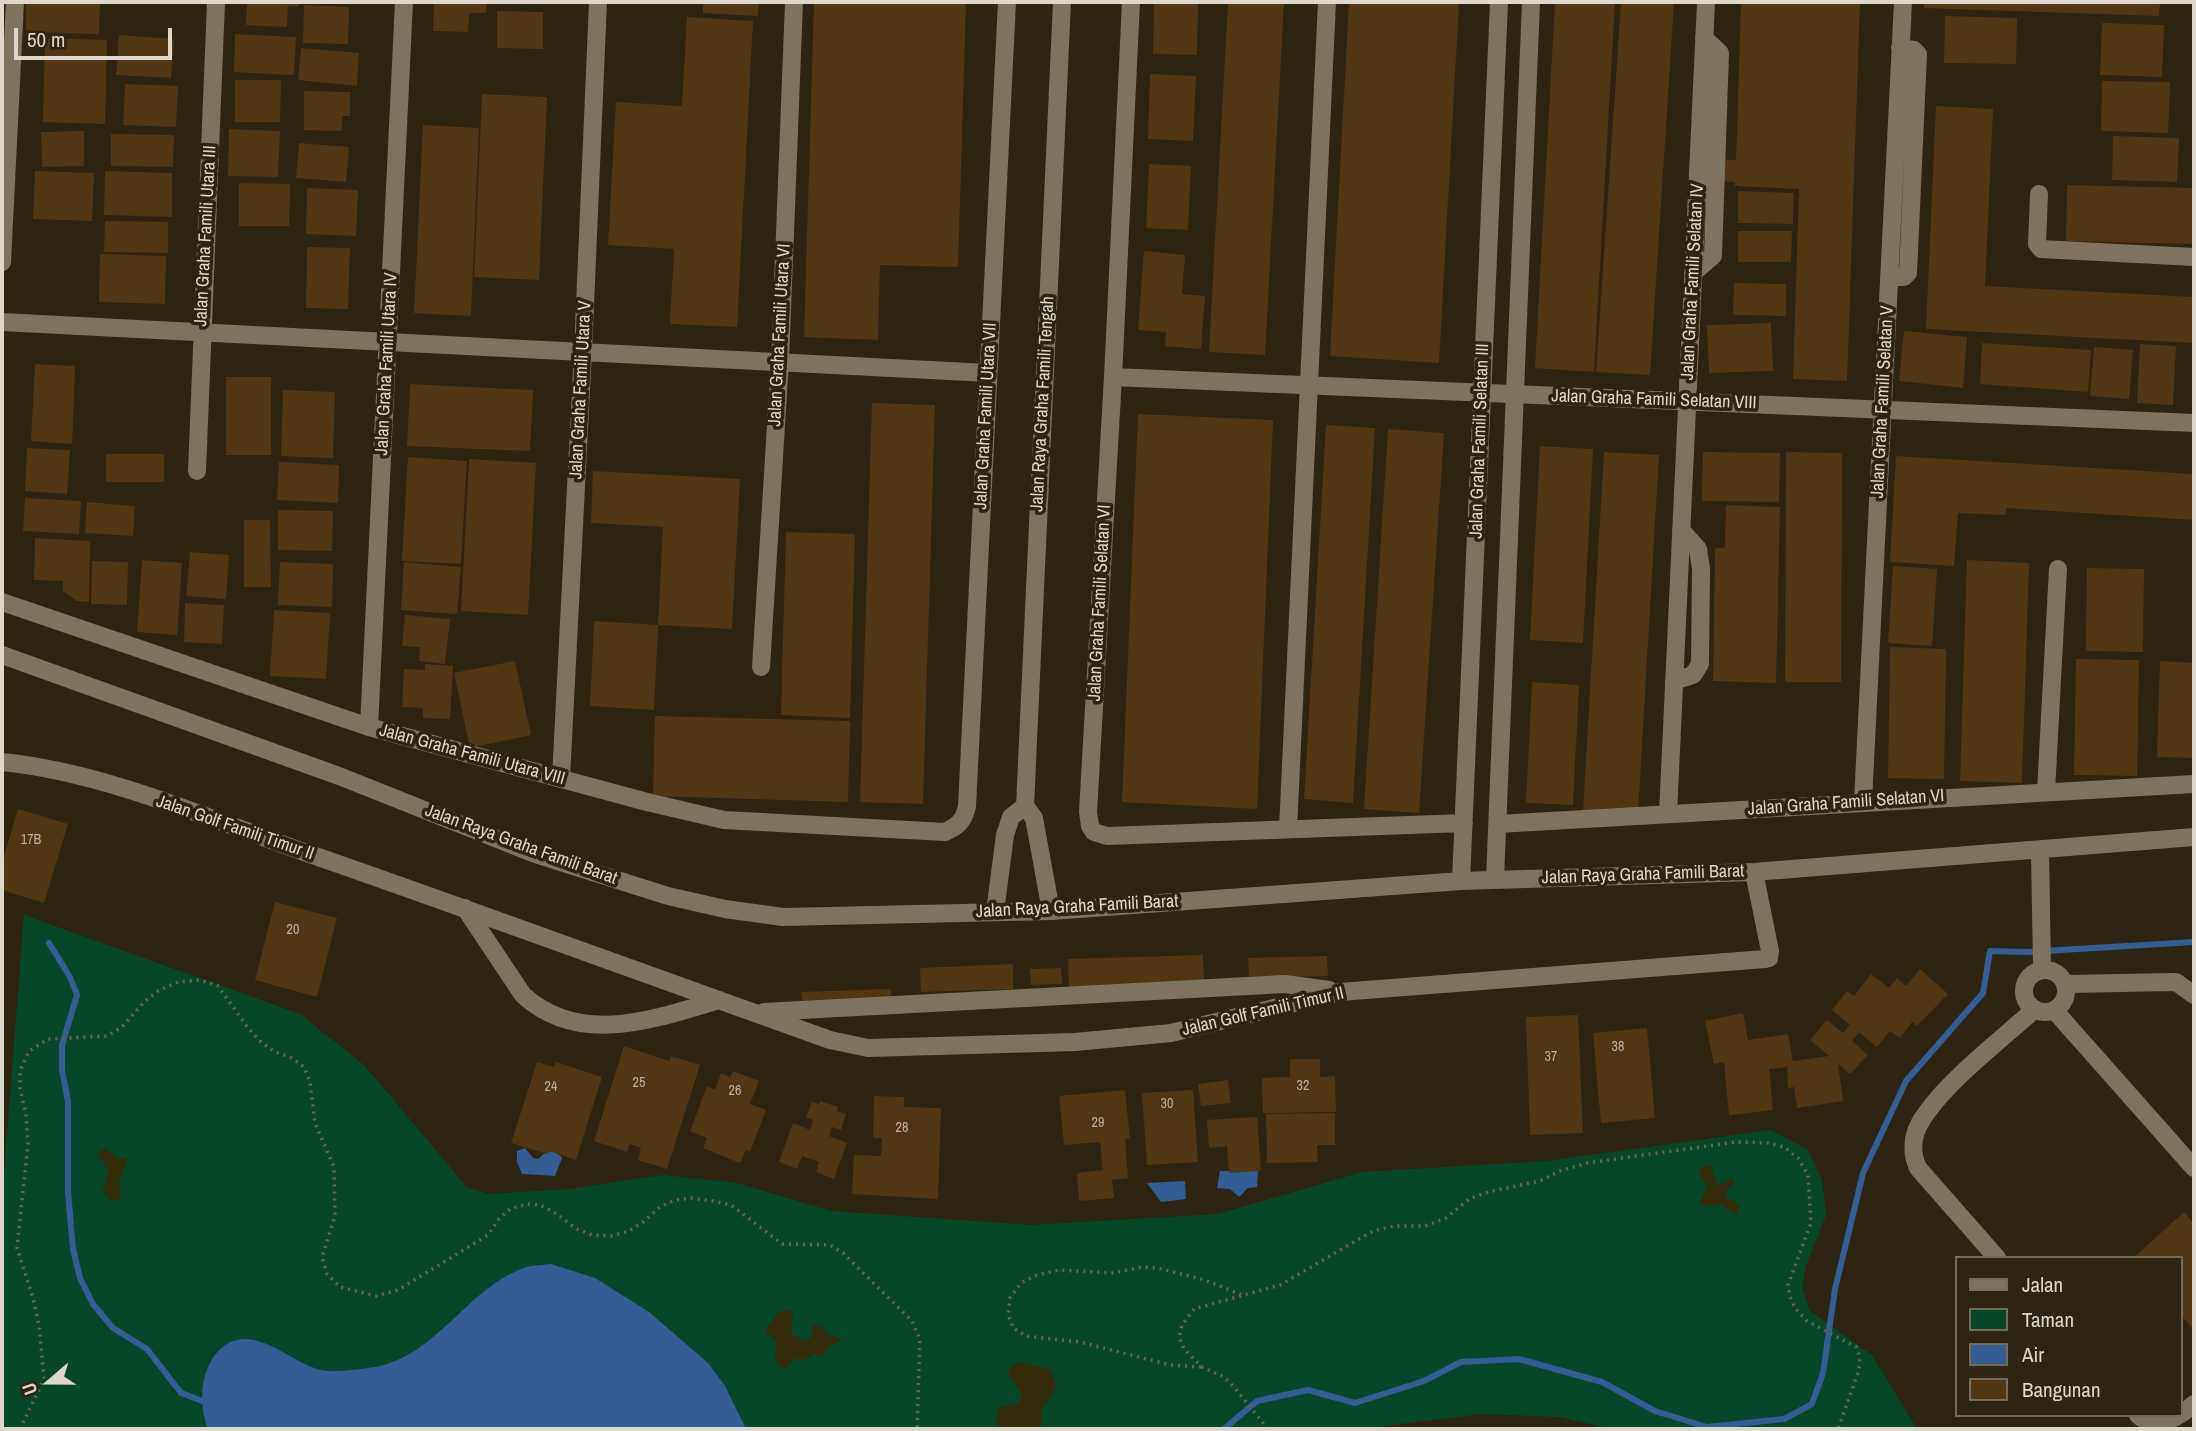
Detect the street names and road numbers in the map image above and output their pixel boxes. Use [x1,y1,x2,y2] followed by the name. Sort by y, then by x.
[190,145,222,327] street label: Jalan Graha Famili Utara III
[1677,183,1709,381] street label: Jalan Graha Famili Selatan IV
[764,243,796,427] street label: Jalan Graha Famili Utara VI
[371,272,403,456] street label: Jalan Graha Famili Utara IV
[1027,296,1059,512] street label: Jalan Raya Graha Famili Tengah
[566,300,596,480] street label: Jalan Graha Famili Utara V
[1867,305,1899,499] street label: Jalan Graha Famili Selatan V
[970,322,1002,510] street label: Jalan Graha Famili Utara VII
[1466,343,1494,539] street label: Jalan Graha Famili Selatan III
[1551,386,1757,414] street label: Jalan Graha Famili Selatan VIII
[1084,504,1116,702] street label: Jalan Graha Famili Selatan VI
[377,720,567,790] street label: Jalan Graha Famili Utara VIII
[1747,785,1945,821] street label: Jalan Graha Famili Selatan VI
[153,791,317,865] street label: Jalan Golf Famili Timur II
[422,800,620,890] street label: Jalan Raya Graha Famili Barat
[1541,861,1745,889] street label: Jalan Raya Graha Famili Barat
[975,891,1179,923] street label: Jalan Raya Graha Famili Barat
[1180,983,1346,1041] street label: Jalan Golf Famili Timur II

